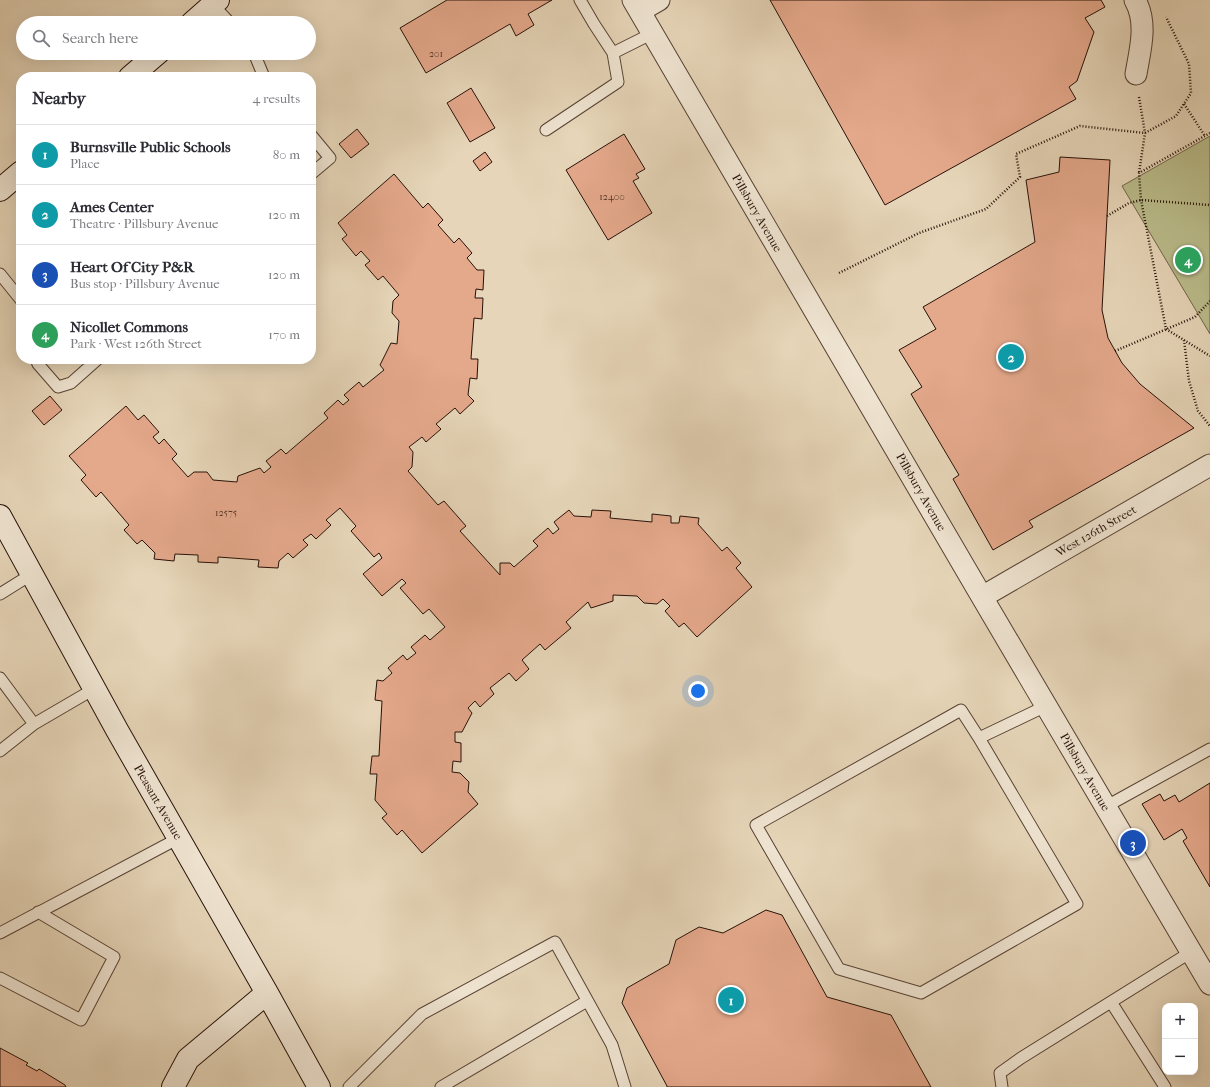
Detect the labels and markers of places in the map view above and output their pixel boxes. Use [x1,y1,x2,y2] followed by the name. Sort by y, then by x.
[1175,245,1201,275] pin: 4
[998,342,1024,372] pin: 2
[1120,828,1146,858] pin: 3
[718,985,744,1015] pin: 1

